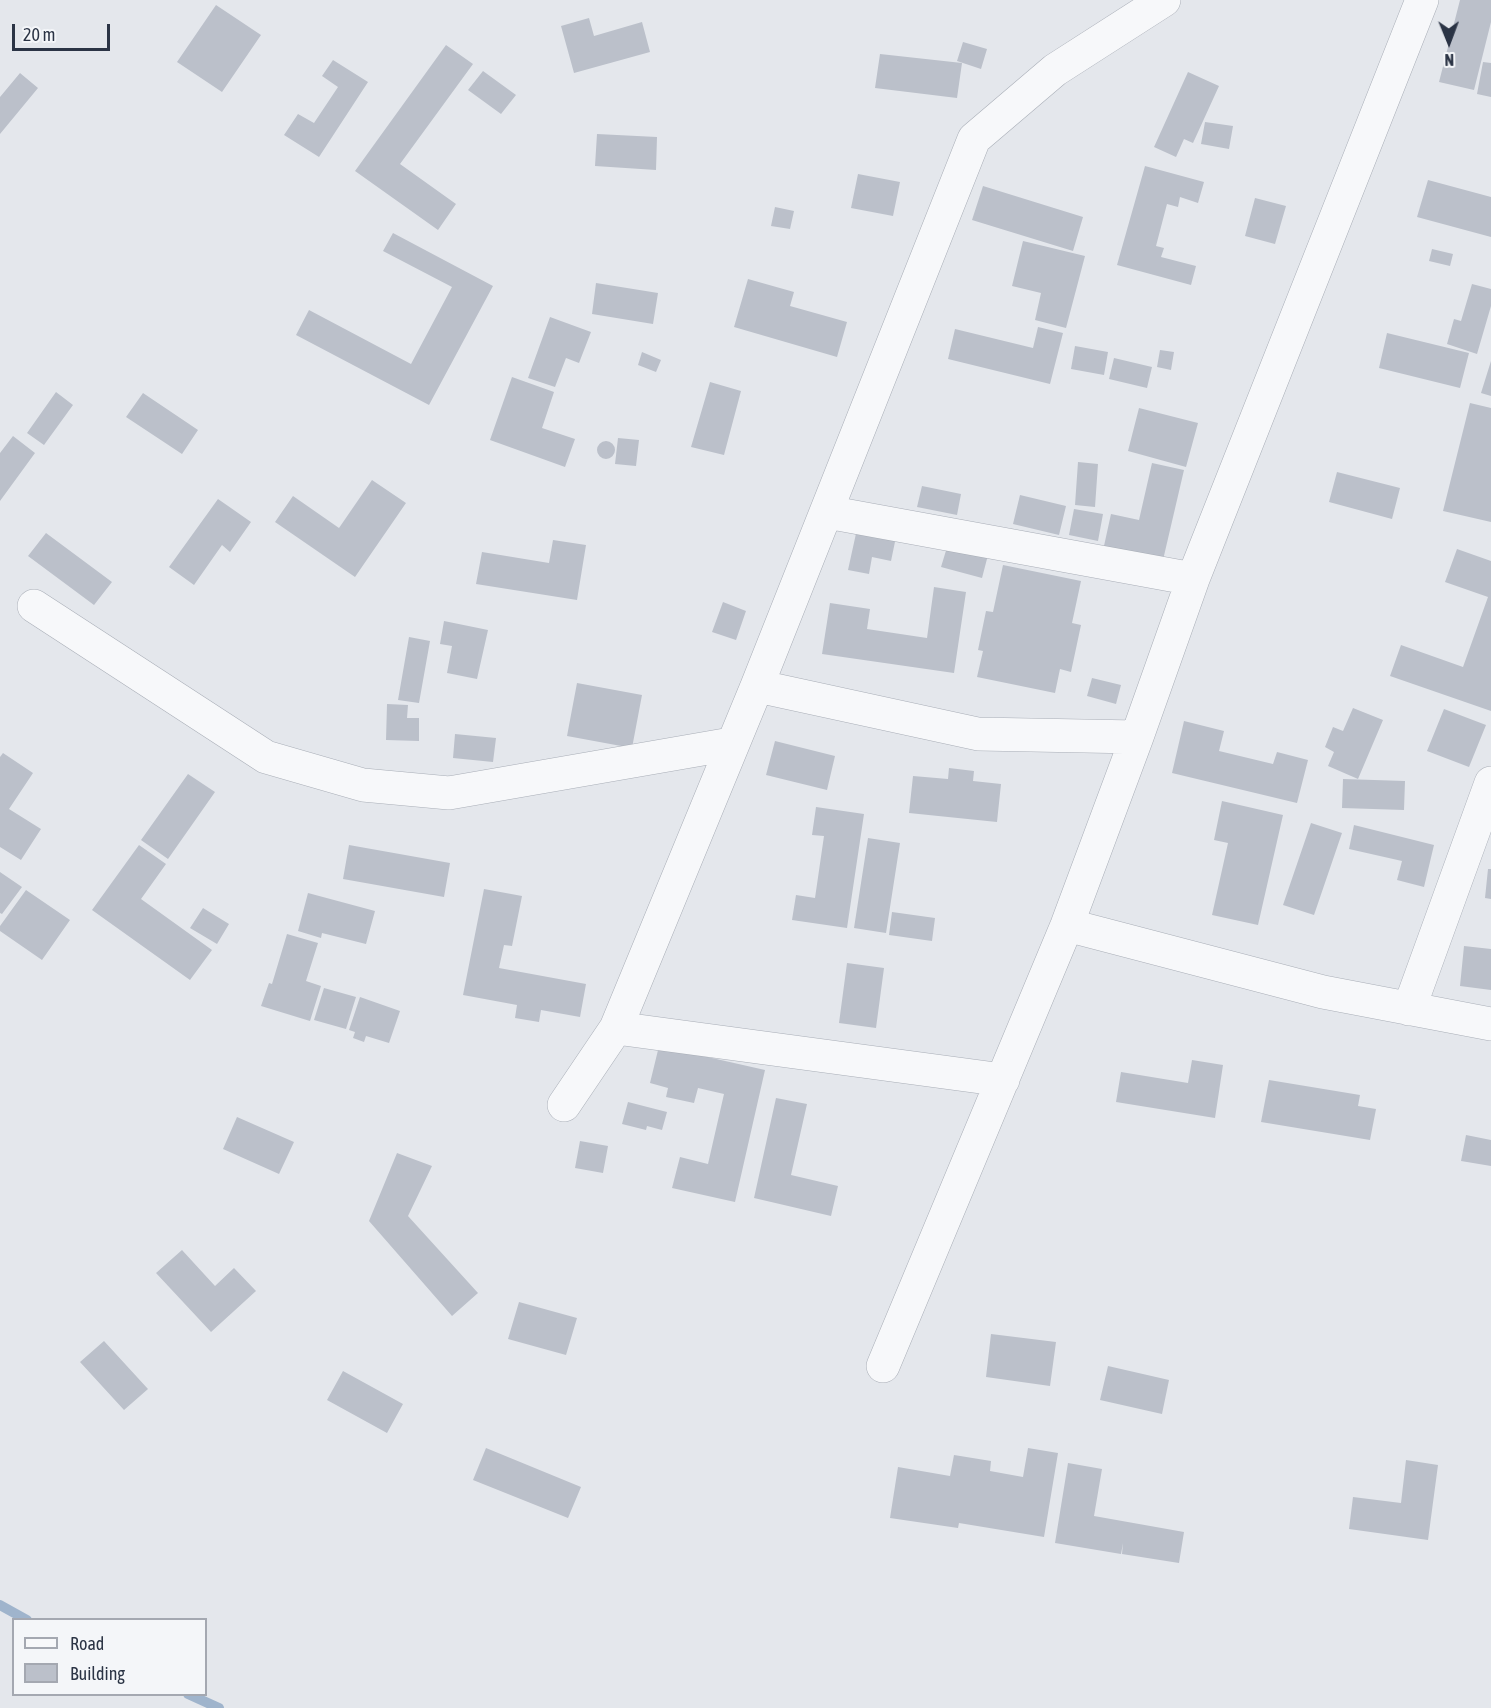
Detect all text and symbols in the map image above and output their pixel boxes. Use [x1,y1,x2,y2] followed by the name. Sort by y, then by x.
[15,12,112,50] scale bar
[1419,12,1479,72] north arrow
[23,24,55,45] text: 20 m
[1444,51,1454,69] text: N
[12,1618,207,1696] legend
[70,1633,104,1654] text: Road
[70,1663,125,1684] text: Building

